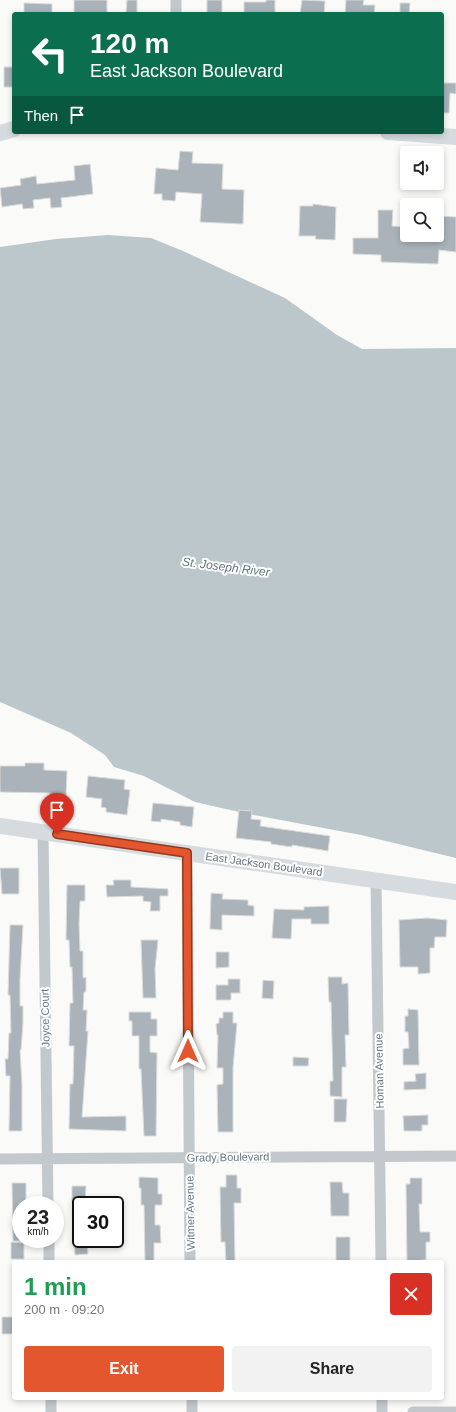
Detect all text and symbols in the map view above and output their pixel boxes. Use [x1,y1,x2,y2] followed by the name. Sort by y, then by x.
[24,28,76,80] icon: left
[90,28,169,59] text: 120 m
[90,61,283,81] text: East Jackson Boulevard
[66,104,88,126] icon: arrive
[24,107,58,124] text: Then
[400,146,444,242] map controls
[400,146,444,190] button: sound
[400,198,444,242] button: search
[181,555,272,579] water label: St. Joseph River
[40,793,74,834] pin
[46,799,68,821] icon: arrive
[205,850,323,878] street label: East Jackson Boulevard
[38,989,52,1047] street label: Joyce Court
[167,1030,209,1072] position arrow
[372,1033,386,1109] street label: Homan Avenue
[187,1150,269,1164] street label: Grady Boulevard
[183,1176,197,1250] street label: Witmer Avenue
[72,1196,124,1248] speed limit sign: 30
[27,1206,49,1228] text: 23
[27,1226,49,1237] text: km/h
[24,1273,87,1300] text: 1 min
[390,1273,432,1315] button: close
[24,1302,104,1317] text: 200 m · 09:20
[24,1346,224,1392] button: Exit
[232,1346,432,1392] button: Share

